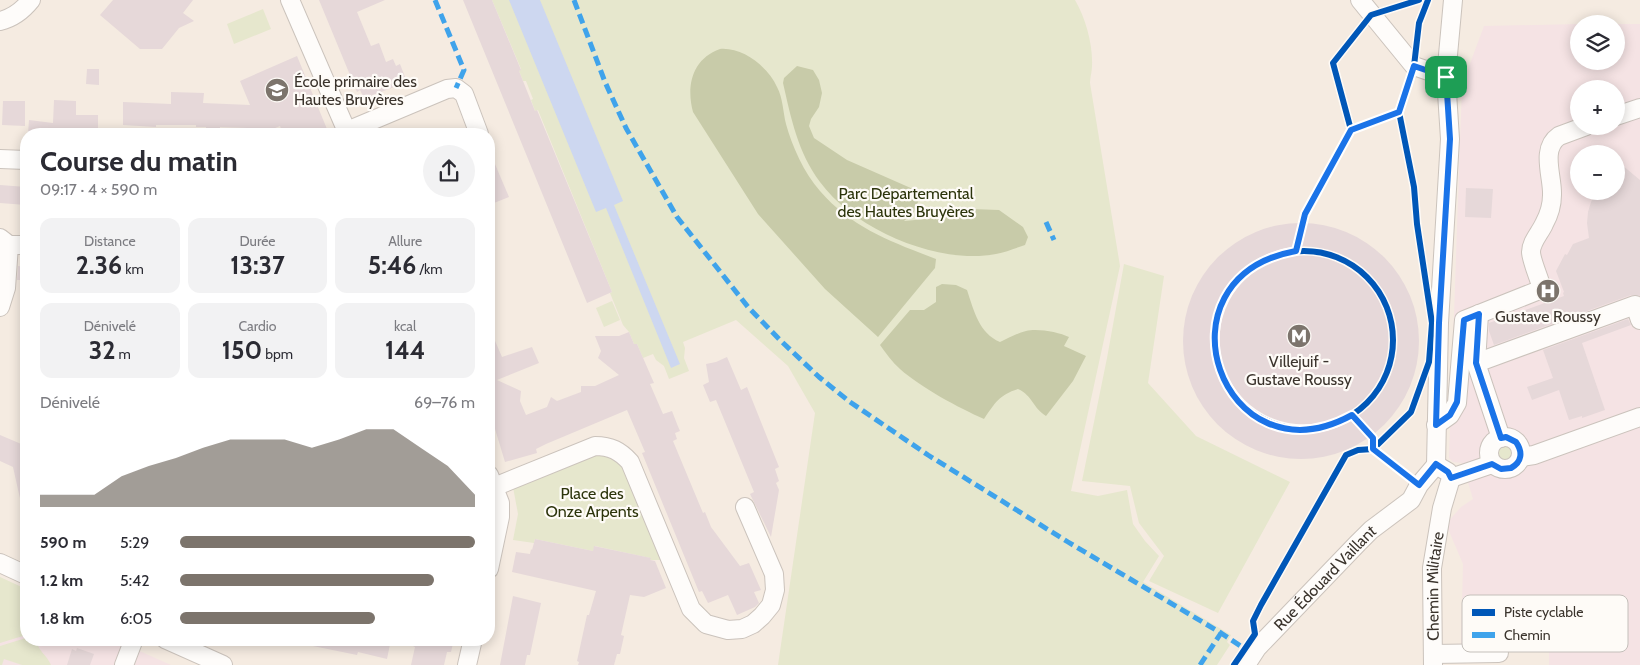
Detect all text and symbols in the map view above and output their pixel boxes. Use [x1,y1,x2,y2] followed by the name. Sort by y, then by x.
[1570,15,1625,200] map controls
[1570,15,1625,70] button: layers
[1425,56,1467,98] pin
[1432,63,1460,91] icon: arrive
[294,72,417,109] place label: École primaire des Hautes Bruyères
[264,77,290,103] school or university icon: École primaire des Hautes Bruyères
[1570,80,1625,135] button: +
[40,144,238,178] text: Course du matin
[423,145,475,197] button: share
[1570,145,1625,200] button: −
[40,180,157,199] text: 09:17 · 4 × 590 m
[838,184,975,221] park label: Parc Départemental des Hautes Bruyères
[84,232,136,250] text: Distance
[239,232,276,250] text: Durée
[388,232,422,250] text: Allure
[76,250,122,280] text: 2.36
[230,250,285,280] text: 13:37
[368,250,416,280] text: 5:46
[122,260,144,278] text: km
[416,260,443,278] text: /km
[1535,278,1561,304] hospital icon: Gustave Roussy
[1495,307,1601,326] place label: Gustave Roussy
[84,317,136,335] text: Dénivelé
[238,317,277,335] text: Cardio
[394,317,416,335] text: kcal
[1286,323,1312,349] metro station icon: Villejuif - Gustave Roussy
[89,335,115,365] text: 32
[222,335,262,365] text: 150
[385,335,425,365] text: 144
[115,345,131,363] text: m
[262,345,293,363] text: bpm
[1246,352,1352,389] place label: Villejuif - Gustave Roussy
[40,393,100,412] text: Dénivelé
[414,393,475,412] text: 69–76 m
[545,484,639,521] park label: Place des Onze Arpents
[1270,521,1380,635] street label: Rue Édouard Vaillant
[1423,530,1448,641] street label: Chemin Militaire
[40,533,86,552] text: 590 m
[120,533,149,552] text: 5:29
[40,571,83,590] text: 1.2 km
[120,571,150,590] text: 5:42
[1462,595,1628,652] legend
[1504,603,1584,621] text: Piste cyclable
[40,609,84,628] text: 1.8 km
[120,609,152,628] text: 6:05
[1504,626,1551,644] text: Chemin

